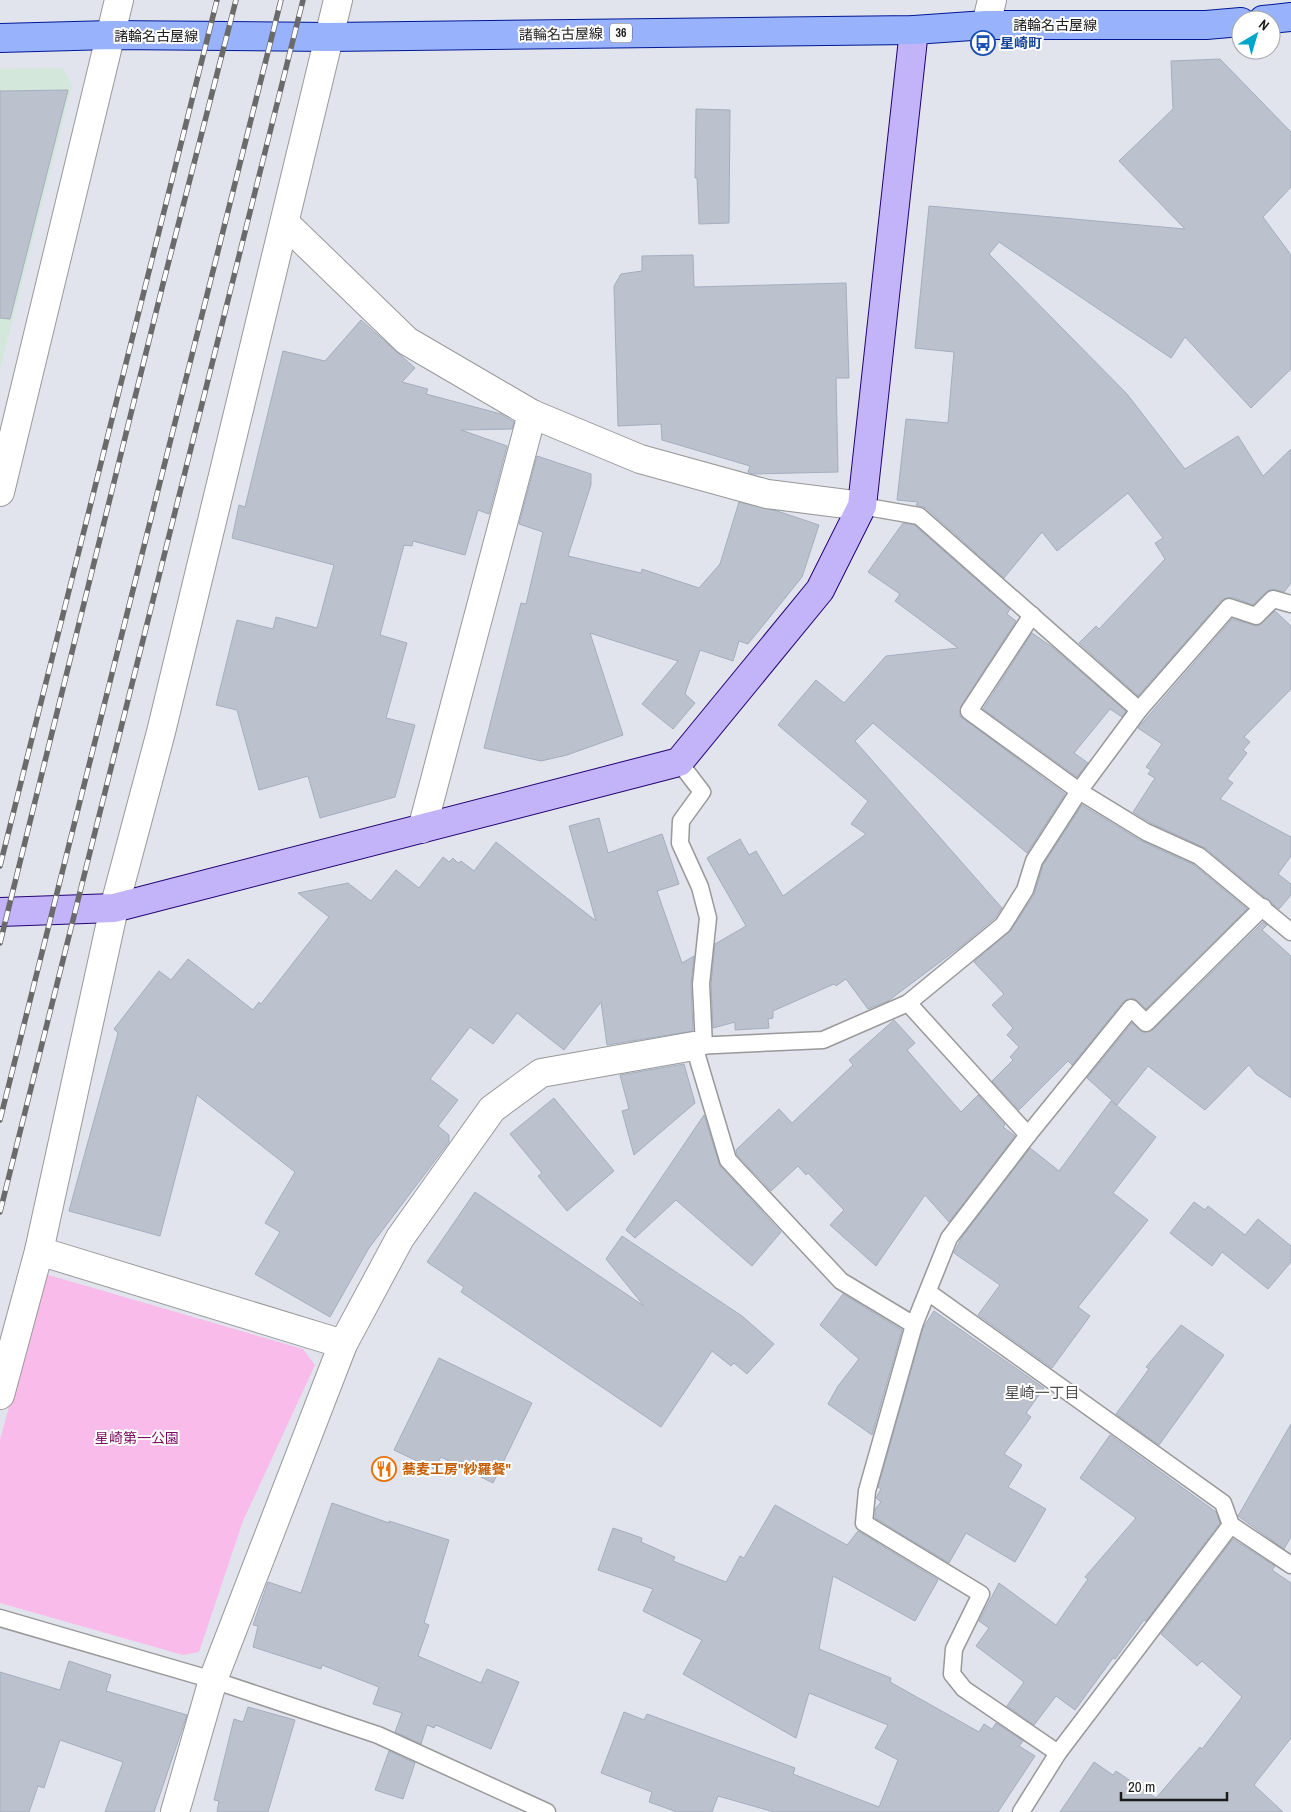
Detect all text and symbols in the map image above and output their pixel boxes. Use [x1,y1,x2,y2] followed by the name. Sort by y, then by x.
[1231,10,1281,60] north arrow
[1255,15,1273,34] text: N
[1013,16,1097,34] street label: 諸輪名古屋線
[610,23,632,42] road number: 36
[519,24,603,44] street label: 諸輪名古屋線
[114,27,198,45] street label: 諸輪名古屋線
[970,30,996,56] bus stop icon: 星崎町
[1000,34,1042,52] place label: 星崎町
[1004,1382,1080,1403] district label: 星崎一丁目
[95,1429,179,1447] park label: 星崎第一公園
[371,1456,397,1482] restaurant icon: 蕎麦工房"紗羅餐"
[402,1460,511,1478] place label: 蕎麦工房"紗羅餐"
[1121,1770,1227,1802] scale bar
[1128,1776,1155,1797] text: 20 m

